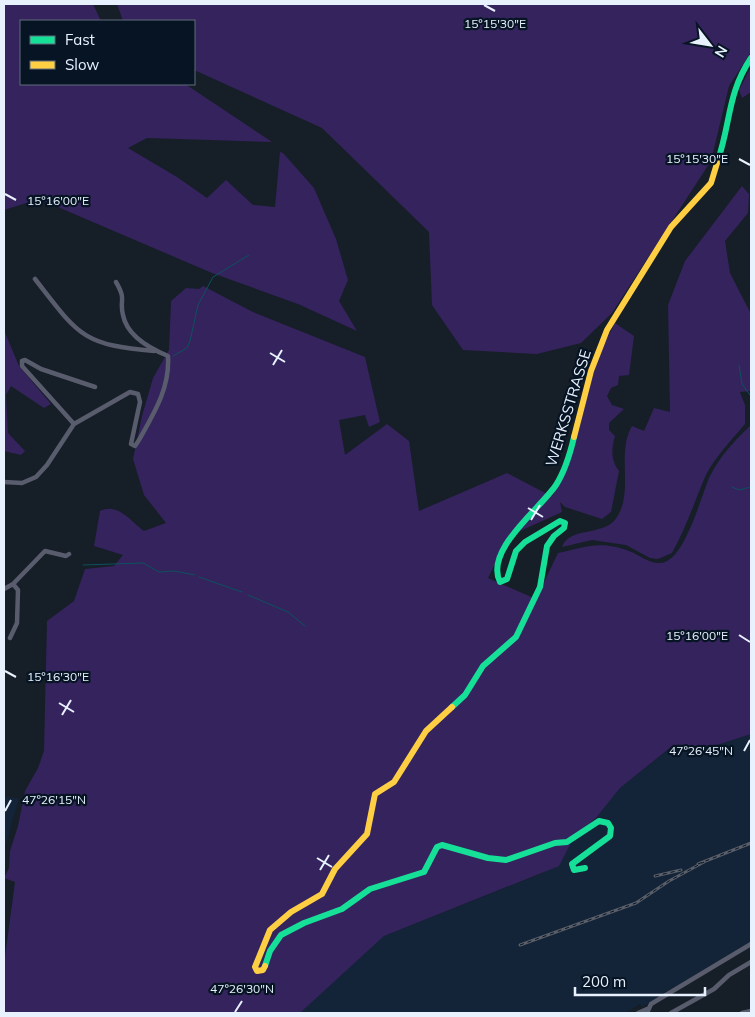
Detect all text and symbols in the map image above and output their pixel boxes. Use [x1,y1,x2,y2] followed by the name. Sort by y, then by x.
[464,16,526,31] text: 15°15'30"E
[20,20,195,85] legend
[685,20,735,70] north arrow
[65,30,95,49] text: Fast
[711,43,732,61] text: N
[65,55,99,74] text: Slow
[666,151,728,166] text: 15°15'30"E
[27,193,89,208] text: 15°16'00"E
[541,347,595,469] street label: WERKSSTRASSE
[666,628,728,643] text: 15°16'00"E
[27,669,89,684] text: 15°16'30"E
[669,743,733,758] text: 47°26'45"N
[22,792,86,807] text: 47°26'15"N
[575,964,705,996] scale bar
[582,972,626,991] text: 200 m
[210,981,274,996] text: 47°26'30"N

